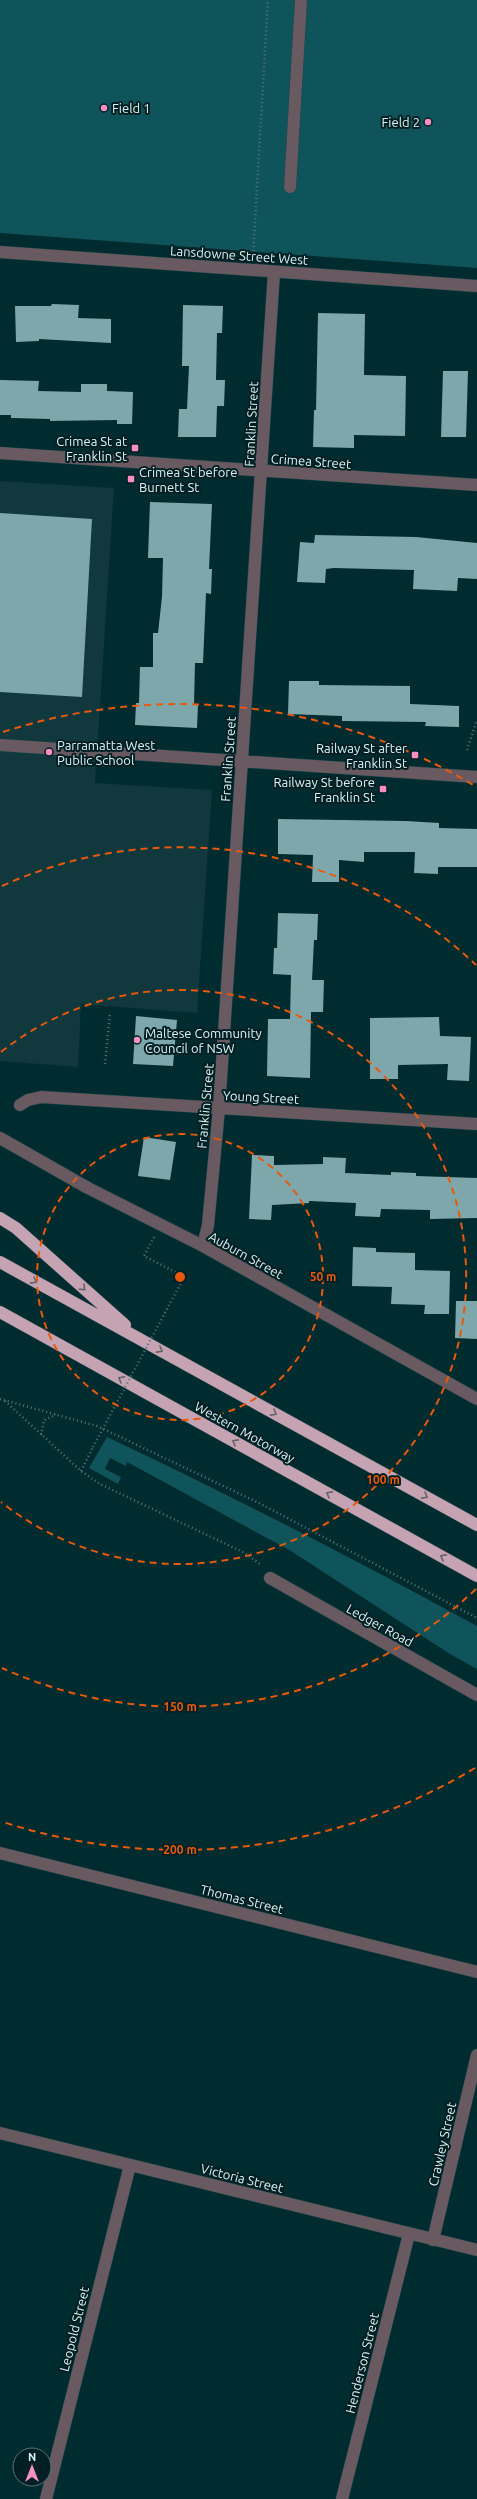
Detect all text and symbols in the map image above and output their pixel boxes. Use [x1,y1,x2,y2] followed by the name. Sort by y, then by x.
[112,101,151,115] place label: Field 1
[99,103,109,113] marker: Field 1
[382,115,420,129] place label: Field 2
[423,117,433,127] marker: Field 2
[170,243,308,267] street label: Lansdowne Street West
[242,381,260,467] street label: Franklin Street
[56,434,127,463] place label: Crimea St at Franklin St
[130,443,140,453] marker: Crimea St at Franklin St
[270,451,352,471] street label: Crimea Street
[139,465,237,494] place label: Crimea St before Burnett St
[126,474,136,484] marker: Crimea St before Burnett St
[218,716,238,802] street label: Franklin Street
[57,738,155,767] place label: Parramatta West Public School
[316,741,407,770] place label: Railway St after Franklin St
[44,747,54,757] marker: Parramatta West Public School
[410,750,420,760] marker: Railway St after Franklin St
[273,775,375,804] place label: Railway St before Franklin St
[378,784,388,794] marker: Railway St before Franklin St
[145,1026,262,1055] place label: Maltese Community Council of NSW
[132,1035,142,1045] marker: Maltese Community Council of NSW
[194,1063,216,1149] street label: Franklin Street
[223,1088,299,1106] street label: Young Street
[207,1229,285,1281] street label: Auburn Street
[173,1270,187,1284] centre of rings
[310,1270,336,1283] text: 50 m
[30,1276,37,1283] one-way arrow
[78,1283,86,1290] one-way arrow
[156,1345,163,1353] one-way arrow
[118,1377,126,1384] one-way arrow
[193,1399,297,1465] street label: Western Motorway
[270,1408,277,1416] one-way arrow
[232,1439,239,1447] one-way arrow
[366,1473,400,1486] text: 100 m
[326,1491,333,1499] one-way arrow
[421,1491,428,1499] one-way arrow
[440,1554,447,1561] one-way arrow
[344,1601,416,1649] street label: Ledger Road
[163,1700,197,1713] text: 150 m
[163,1843,197,1856] text: 200 m
[199,1882,285,1916] street label: Thomas Street
[426,2101,458,2187] street label: Crawley Street
[199,2161,285,2195] street label: Victoria Street
[57,2285,91,2373] street label: Leopold Street
[343,2311,381,2415] street label: Henderson Street
[12,2447,52,2487] north arrow
[28,2451,36,2463] text: N

